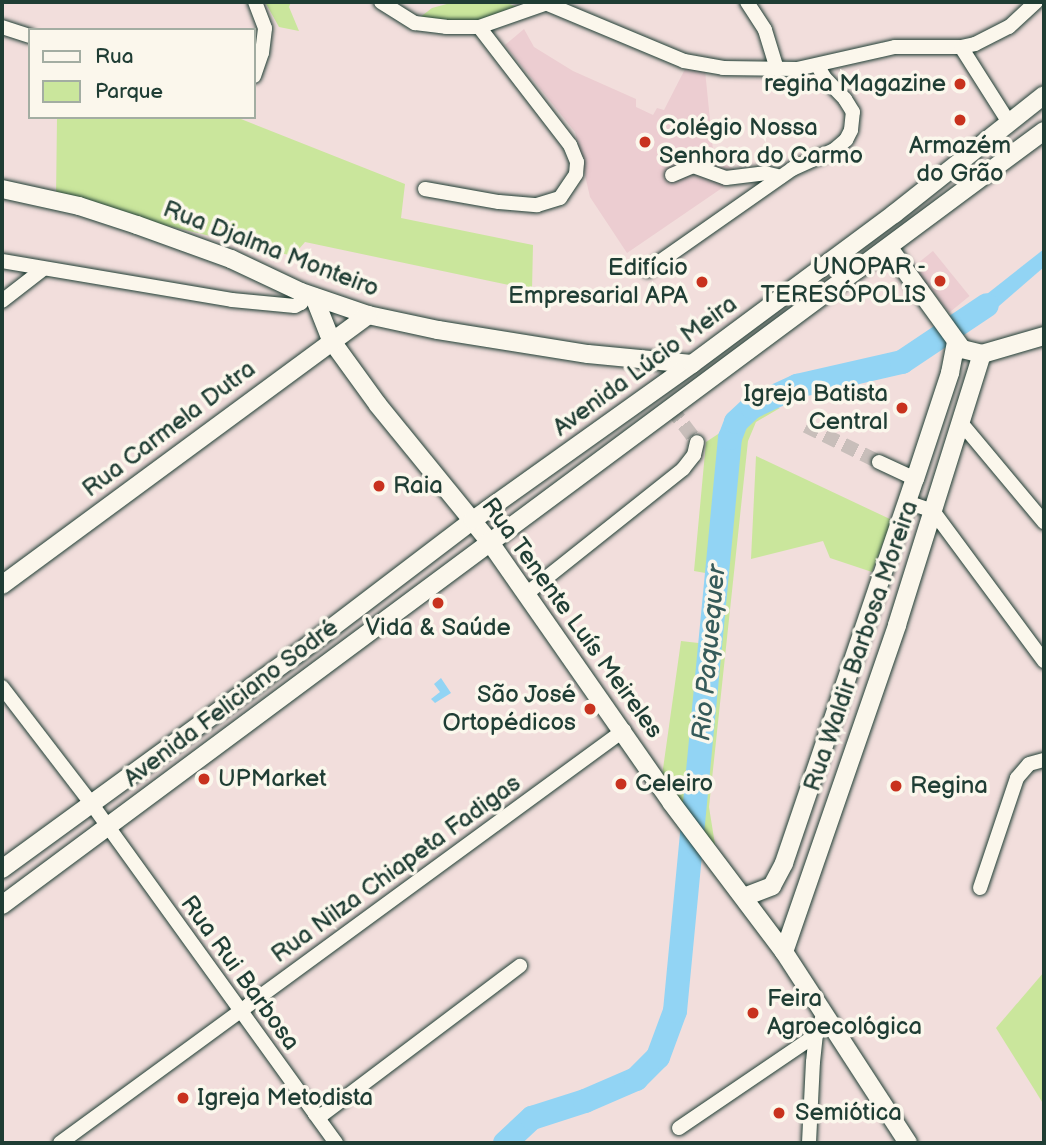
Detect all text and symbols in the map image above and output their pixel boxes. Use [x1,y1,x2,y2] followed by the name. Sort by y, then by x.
[28,28,256,119] legend
[95,44,134,69] text: Rua
[764,70,946,98] place label: regina Magazine
[952,76,968,92] marker: regina Magazine
[95,79,163,104] text: Parque
[952,112,968,128] marker: Armazém do Grão
[659,114,863,170] place label: Colégio Nossa Senhora do Carmo
[909,132,1011,188] place label: Armazém do Grão
[637,134,653,150] marker: Colégio Nossa Senhora do Carmo
[159,195,383,303] street label: Rua Djalma Monteiro
[761,253,926,309] place label: UNOPAR - TERESÓPOLIS
[508,254,688,310] place label: Edifício Empresarial APA
[932,273,948,289] marker: UNOPAR - TERESÓPOLIS
[694,274,710,290] marker: Edifício Empresarial APA
[547,290,743,442] street label: Avenida Lúcio Meira
[77,355,261,503] street label: Rua Carmela Dutra
[743,380,888,436] place label: Igreja Batista Central
[894,400,910,416] marker: Igreja Batista Central
[393,472,443,500] place label: Raia
[371,478,387,494] marker: Raia
[475,492,669,744] street label: Rua Tenente Luís Meireles
[798,497,924,795] street label: Rua Waldir Barbosa Moreira
[687,564,733,742] water label: Rio Paquequer
[430,595,446,611] marker: Vida & Saúde
[118,613,344,793] street label: Avenida Feliciano Sodré
[365,614,511,642] place label: Vida & Saúde
[442,681,576,737] place label: São José Ortopédicos
[582,701,598,717] marker: São José Ortopédicos
[218,765,327,793] place label: UPMarket
[266,769,526,969] street label: Rua Nilza Chiapeta Fadigas
[635,770,713,798] place label: Celeiro
[196,771,212,787] marker: UPMarket
[910,772,988,800] place label: Regina
[613,776,629,792] marker: Celeiro
[888,778,904,794] marker: Regina
[174,890,306,1056] street label: Rua Rui Barbosa
[767,985,922,1041] place label: Feira Agroecológica
[745,1005,761,1021] marker: Feira Agroecológica
[197,1084,373,1112] place label: Igreja Metodista
[175,1090,191,1106] marker: Igreja Metodista
[795,1099,902,1127] place label: Semiótica
[769,1103,789,1123] marker: Semiótica

